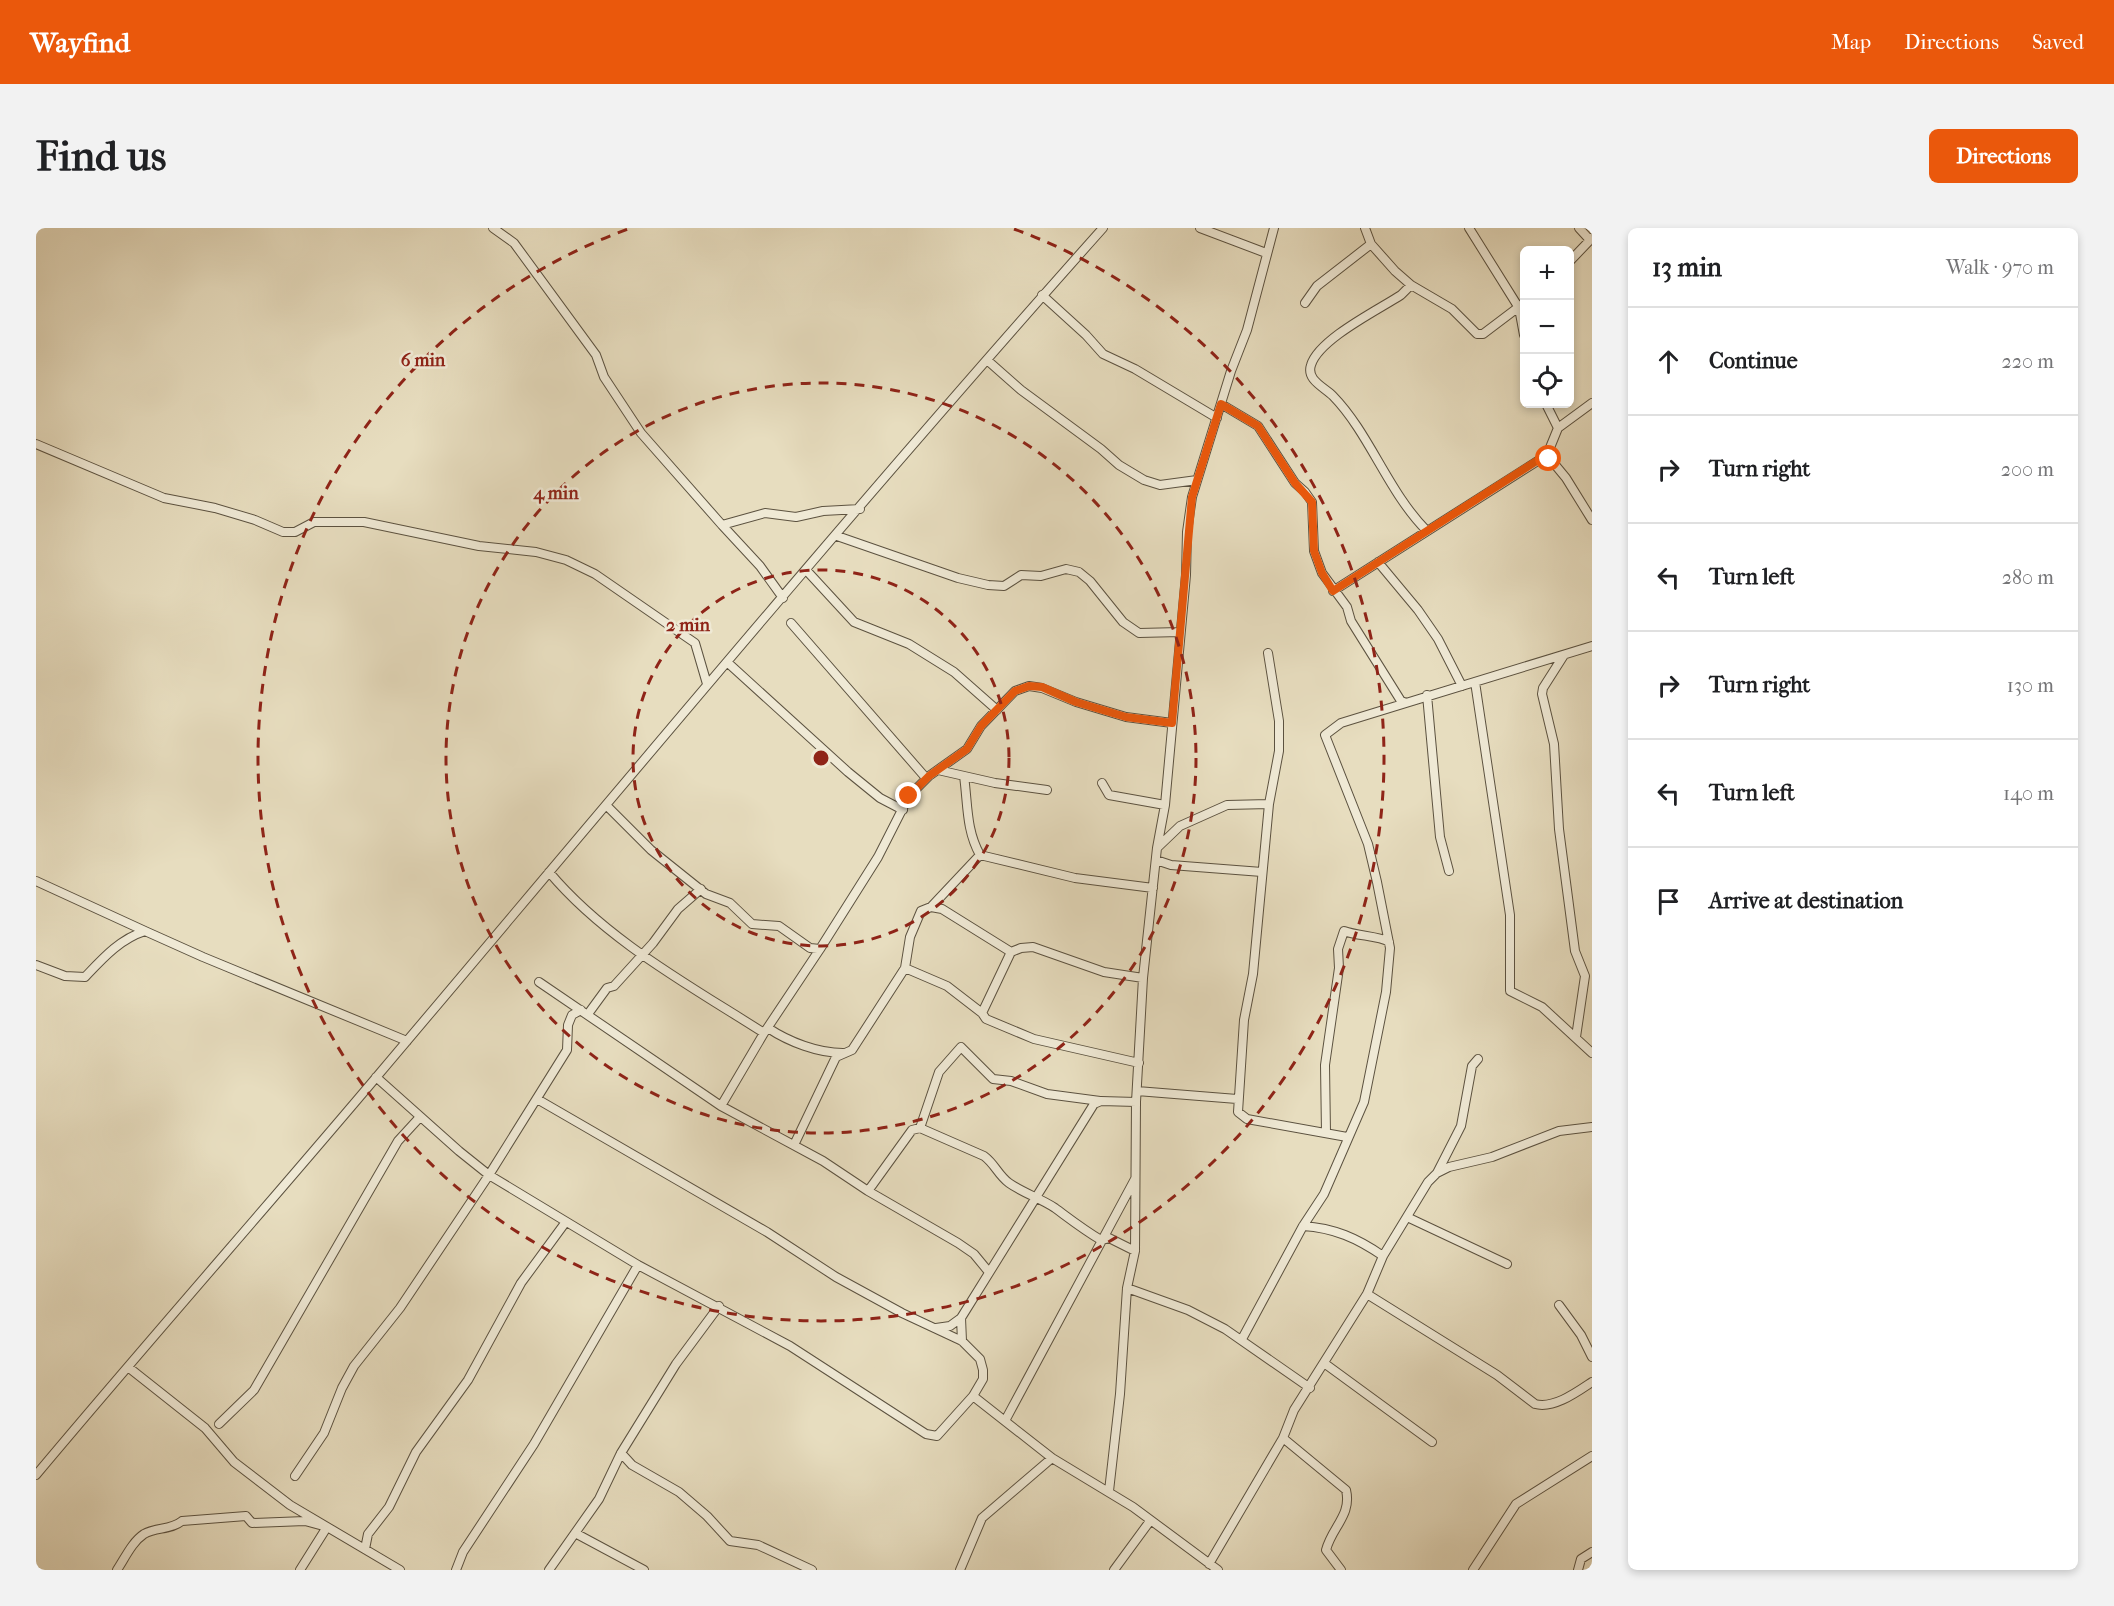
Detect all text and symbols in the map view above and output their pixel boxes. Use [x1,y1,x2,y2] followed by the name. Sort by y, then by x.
[30,26,130,59] text: Wayfind
[1831,30,1871,54] text: Map
[1904,30,1999,54] text: Directions
[2032,30,2084,54] text: Saved
[1929,129,2078,183] button: Directions
[36,132,166,181] text: Find us
[1520,246,1574,408] map controls
[1520,246,1574,300] button: +
[1652,252,1722,283] text: 13 min
[1946,256,2054,279] text: Walk · 970 m
[1520,300,1574,354] button: −
[1652,345,1685,378] icon: ahead
[1709,348,1798,374] text: Continue
[401,350,446,371] text: 6 min
[2001,350,2054,373] text: 220 m
[1520,354,1574,408] button: locate
[1535,445,1561,471] route start
[1652,453,1685,486] icon: right
[1709,456,1810,482] text: Turn right
[2001,458,2054,481] text: 200 m
[532,483,579,504] text: 4 min
[1652,561,1685,594] icon: left
[1709,564,1795,590] text: Turn left
[2002,566,2054,589] text: 280 m
[666,615,710,636] text: 2 min
[1652,669,1685,702] icon: right
[1709,672,1810,698] text: Turn right
[2007,674,2054,697] text: 130 m
[811,748,831,768] centre of rings
[1652,777,1685,810] icon: left
[1709,780,1795,806] text: Turn left
[895,782,921,808] route end
[2003,782,2054,805] text: 140 m
[1652,885,1685,918] icon: arrive
[1709,888,1903,914] text: Arrive at destination

